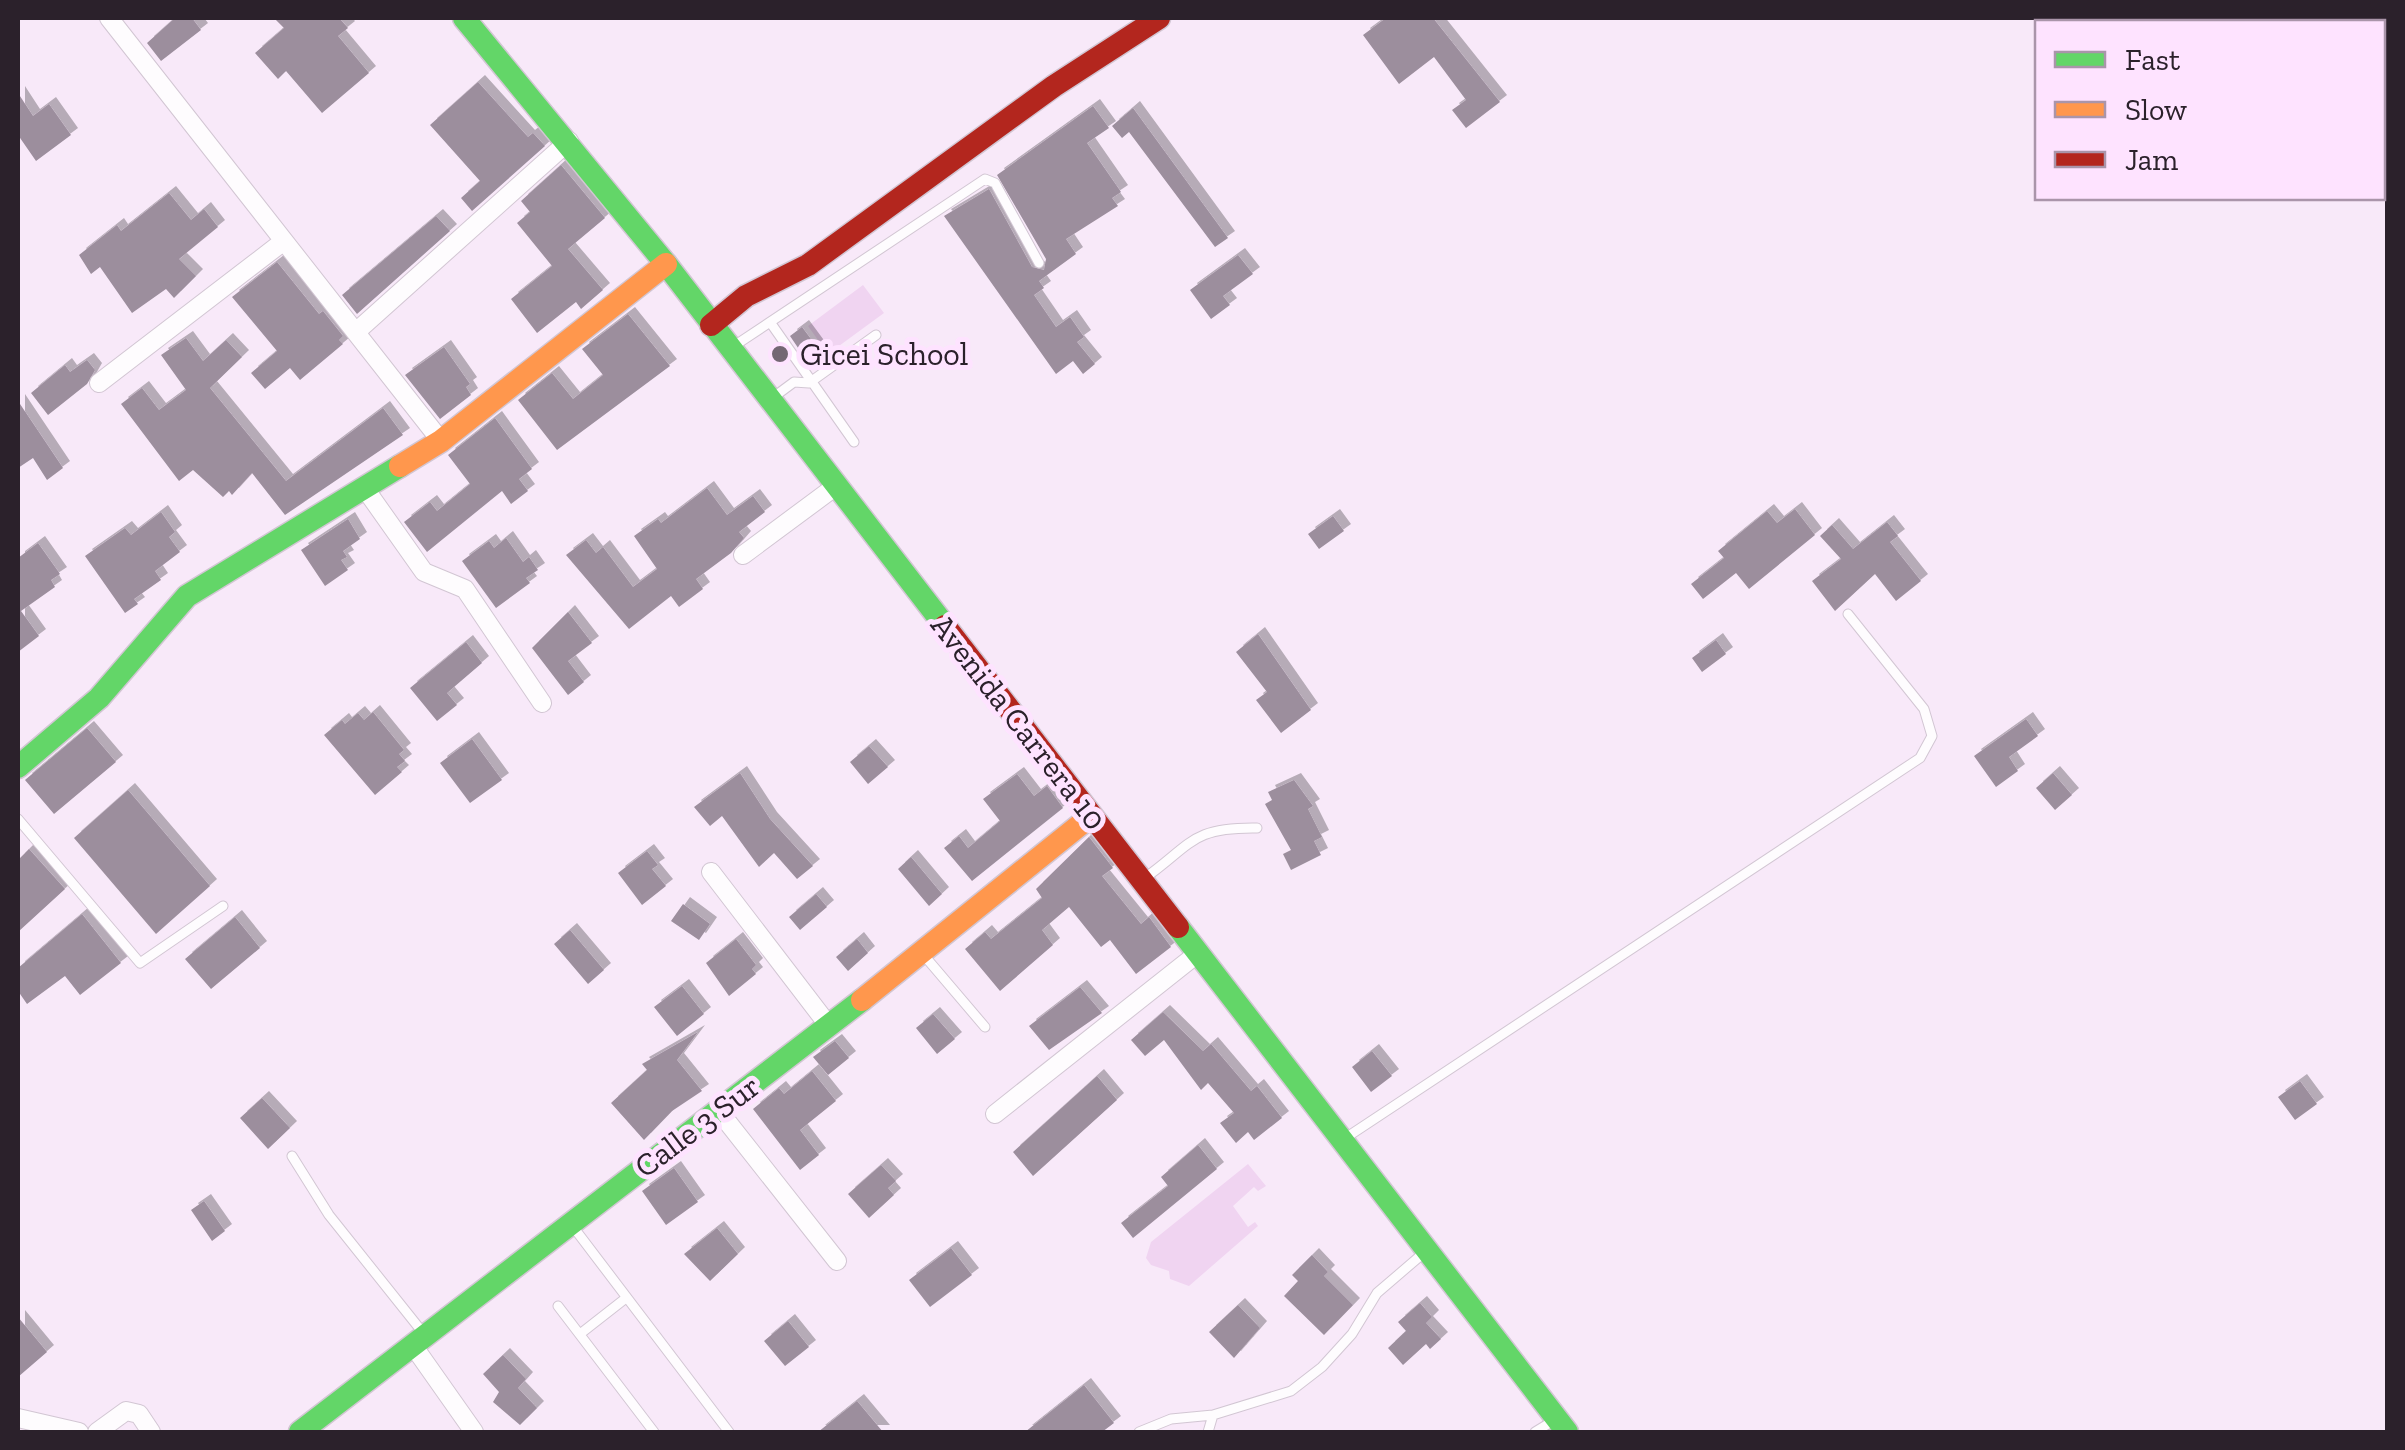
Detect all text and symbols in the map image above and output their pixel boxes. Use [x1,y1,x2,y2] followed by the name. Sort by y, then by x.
[2035,20,2385,200] legend
[2125,42,2180,78] text: Fast
[2125,92,2187,128] text: Slow
[2125,142,2178,178] text: Jam
[800,335,968,373] place label: Gicei School
[769,343,791,365] marker: Gicei School
[923,607,1115,837] street label: Avenida Carrera 10
[627,1067,767,1185] street label: Calle 3 Sur

